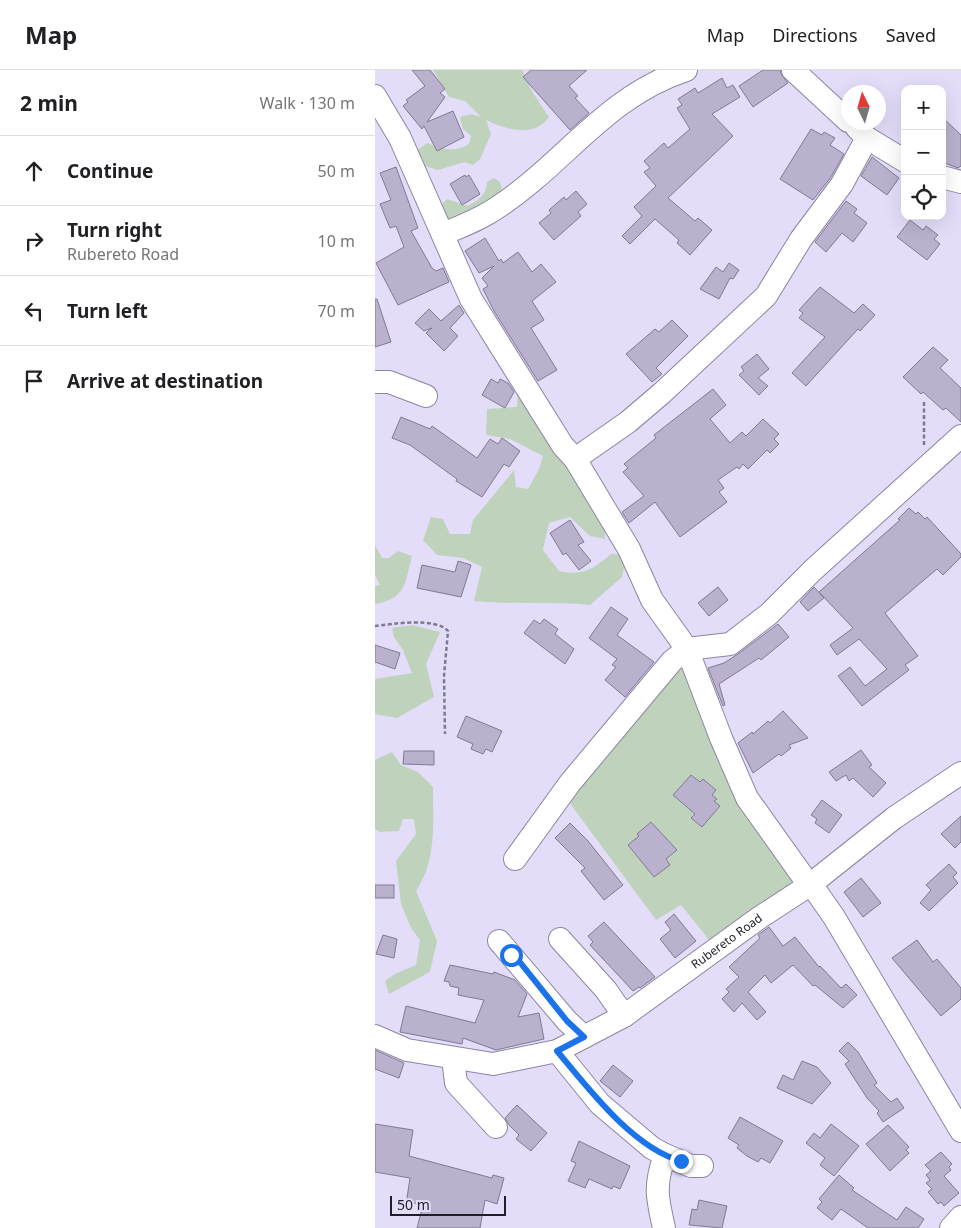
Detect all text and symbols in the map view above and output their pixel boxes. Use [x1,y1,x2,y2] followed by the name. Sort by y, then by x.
[25,18,77,51] text: Map
[707,23,744,47] text: Map
[772,23,858,47] text: Directions
[886,23,936,47] text: Saved
[841,85,886,130] north arrow
[901,85,946,220] map controls
[901,85,946,130] button: +
[20,89,78,117] text: 2 min
[260,92,355,114] text: Walk · 130 m
[901,130,946,175] button: −
[20,157,48,185] icon: ahead
[67,158,153,184] text: Continue
[318,160,355,182] text: 50 m
[901,175,946,220] button: locate
[67,217,162,243] text: Turn right
[20,227,48,255] icon: right
[318,230,355,252] text: 10 m
[67,243,179,265] text: Rubereto Road
[20,297,48,325] icon: left
[67,298,148,324] text: Turn left
[318,300,355,322] text: 70 m
[20,367,48,395] icon: arrive
[67,368,263,394] text: Arrive at destination
[687,909,766,973] street label: Rubereto Road
[500,944,523,967] route start
[670,1150,693,1173] route end
[390,1193,506,1216] scale bar
[397,1195,430,1214] text: 50 m

